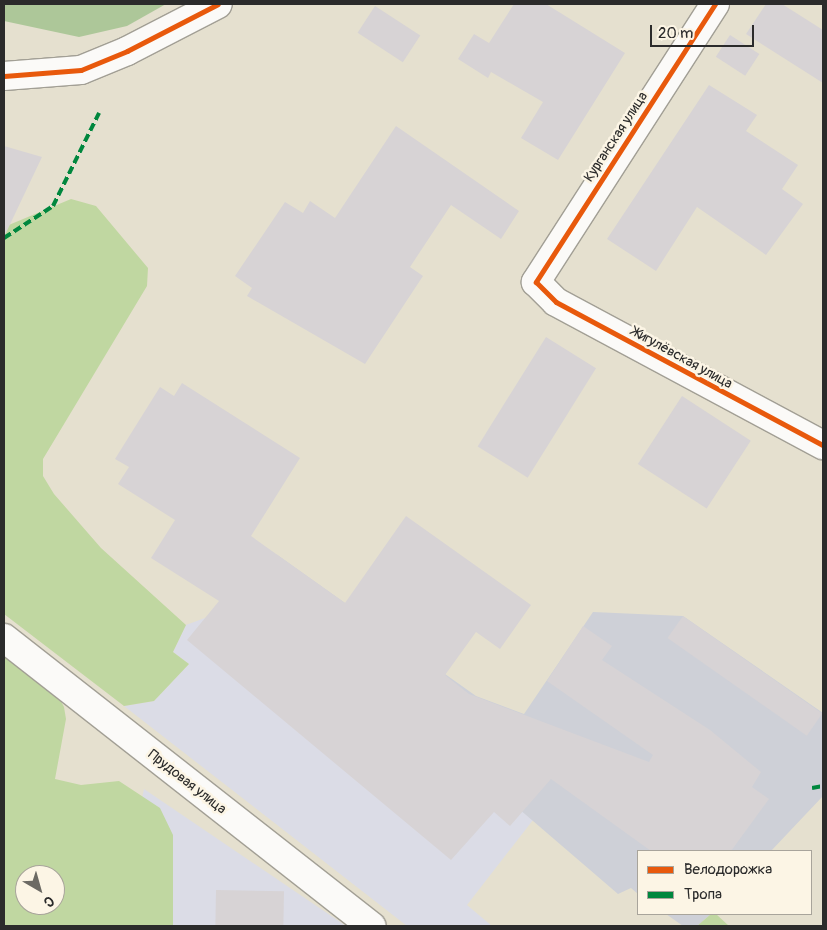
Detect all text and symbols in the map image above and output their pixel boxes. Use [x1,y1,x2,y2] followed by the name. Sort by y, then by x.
[652,15,756,47] scale bar
[658,24,693,43] text: 20 m
[581,89,651,185] street label: Курганская улица
[629,323,735,393] street label: Жигулёвская улица
[144,746,230,818] street label: Прудовая улица
[637,850,812,915] legend
[684,860,772,879] text: Велодорожка
[15,865,65,915] north arrow
[684,885,722,904] text: Тропа
[40,892,58,911] text: С

